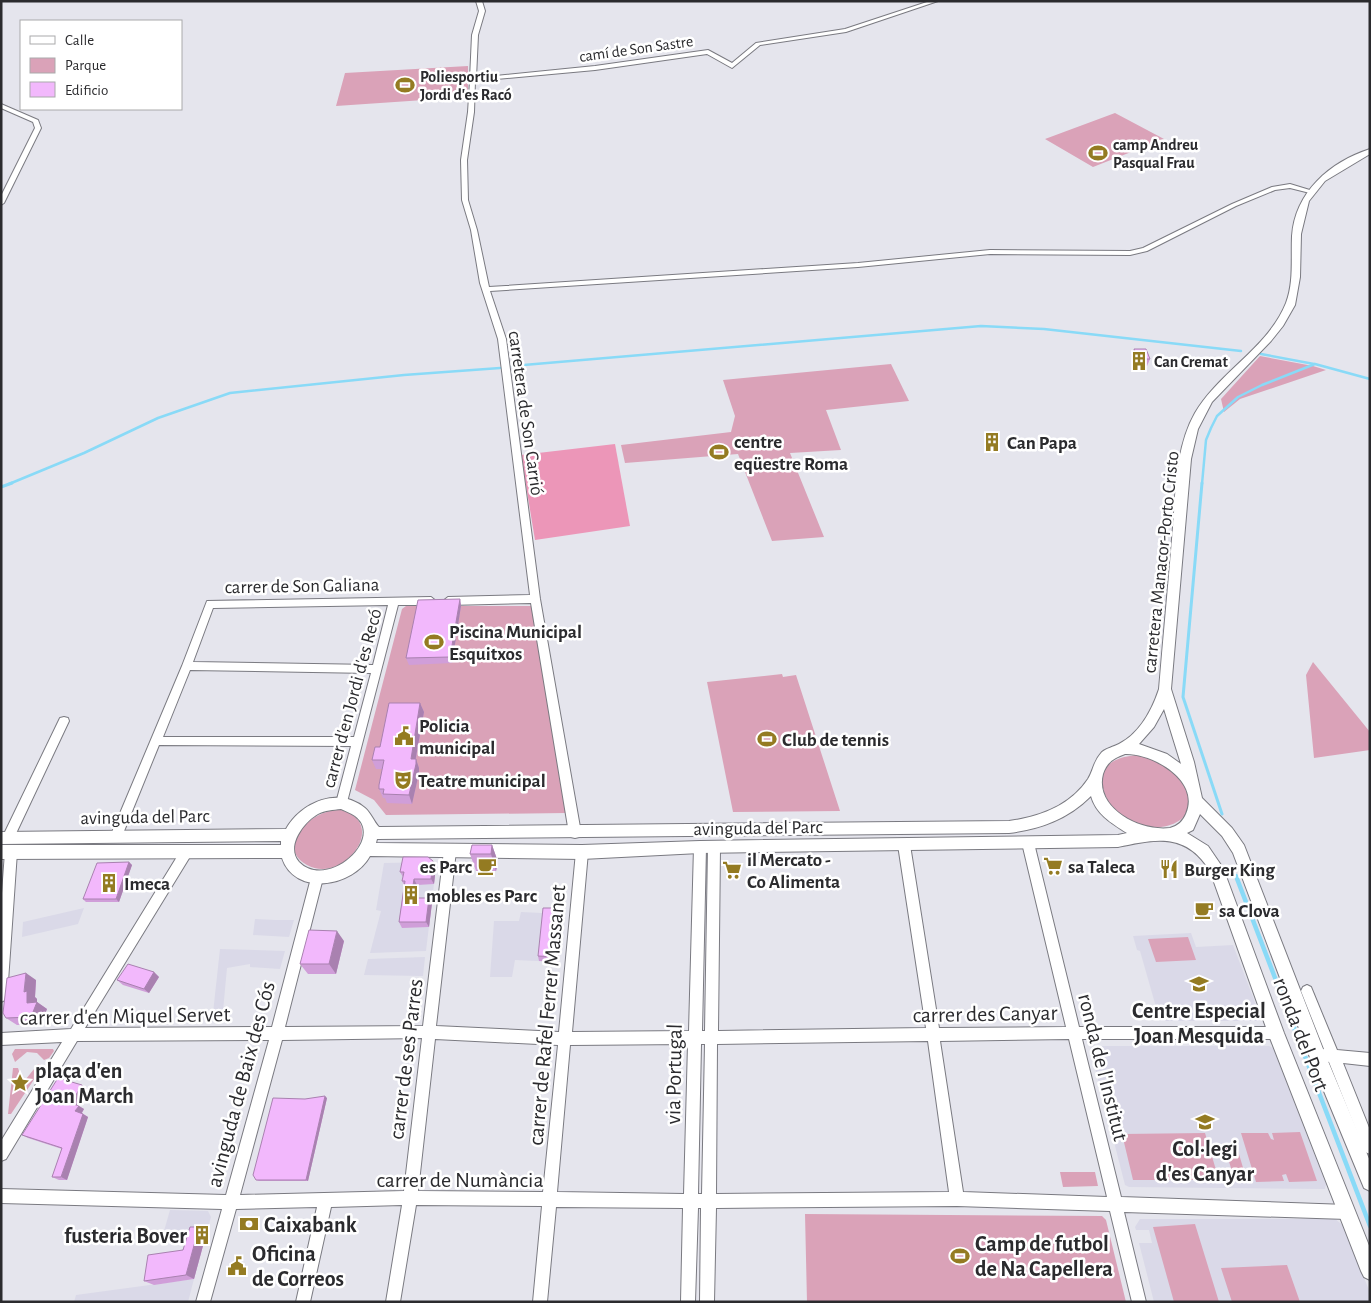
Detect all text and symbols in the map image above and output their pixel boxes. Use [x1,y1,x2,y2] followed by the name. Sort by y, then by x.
[20,20,182,110] legend
[65,33,94,48] text: Calle
[578,33,694,65] street label: camí de Son Sastre
[65,58,106,73] text: Parque
[420,69,512,103] place label: Poliesportiu Jordi d'es Racó
[394,74,416,96] sports icon: Poliesportiu Jordi d'es Racó
[65,83,108,98] text: Edificio
[1113,137,1199,171] place label: camp Andreu Pasqual Frau
[1087,142,1109,164] sports icon: camp Andreu Pasqual Frau
[505,330,546,497] street label: carretera de Son Carrió
[1128,350,1150,372] building icon: Can Cremat
[1154,354,1228,370] place label: Can Cremat
[981,431,1003,453] building icon: Can Papa
[734,433,848,474] place label: centre eqüestre Roma
[1007,434,1077,453] place label: Can Papa
[708,441,730,463] sports icon: centre eqüestre Roma
[1140,450,1183,674] street label: carretera Manacor-Porto Cristo
[224,576,380,597] street label: carrer de Son Galiana
[319,607,386,790] street label: carrer d'en Jordi d'es Recó
[449,623,582,664] place label: Piscina Municipal Esquitxos
[423,631,445,653] sports icon: Piscina Municipal Esquitxos
[419,717,495,758] place label: Policia municipal
[393,725,415,747] public building icon: Policia municipal
[756,728,778,750] sports icon: Club de tennis
[782,731,889,750] place label: Club de tennis
[392,769,414,791] theatre icon: Teatre municipal
[418,772,546,791] place label: Teatre municipal
[80,807,210,828] street label: avinguda del Parc
[693,818,823,839] street label: avinguda del Parc
[747,851,840,892] place label: il Mercato - Co Alimenta
[476,855,498,877] cafe icon: es Parc
[1042,855,1064,877] supermarket icon: sa Taleca
[420,858,473,877] place label: es Parc
[1068,858,1135,877] place label: sa Taleca
[1158,858,1180,880] restaurant icon: Burger King
[721,859,743,881] supermarket icon: il Mercato - Co Alimenta
[1184,861,1275,880] place label: Burger King
[98,872,120,894] building icon: Imeca
[124,875,170,894] place label: Imeca
[400,884,422,906] building icon: mobles es Parc
[525,884,569,1146] street label: carrer de Rafel Ferrer Massanet
[426,887,538,906] place label: mobles es Parc
[1193,899,1215,921] cafe icon: sa Clova
[1219,902,1280,921] place label: sa Clova
[1188,973,1210,995] school or university icon: Centre Especial Joan Mesquida
[1269,974,1333,1094] street label: ronda del Port
[385,977,427,1141] street label: carrer de ses Parres
[203,979,279,1189] street label: avinguda de Baix des Cós
[1074,991,1132,1143] street label: ronda de l'Institut
[1132,1000,1266,1047] place label: Centre Especial Joan Mesquida
[912,1002,1058,1026] street label: carrer des Canyar
[20,1003,230,1029] street label: carrer d'en Miquel Servet
[662,1023,686,1125] street label: via Portugal
[35,1060,134,1107] place label: plaça d'en Joan March
[9,1072,31,1094] place icon: plaça d'en Joan March
[1194,1111,1216,1133] school or university icon: Col·legi d'es Canyar
[1156,1138,1254,1186] place label: Col·legi d'es Canyar
[376,1169,544,1191] street label: carrer de Numància
[238,1213,260,1235] bank icon: Caixabank
[264,1214,357,1236] place label: Caixabank
[191,1224,213,1246] building icon: fusteria Bover
[64,1225,187,1247] place label: fusteria Bover
[975,1233,1113,1280] place label: Camp de futbol de Na Capellera
[252,1243,344,1290] place label: Oficina de Correos
[949,1245,971,1267] sports icon: Camp de futbol de Na Capellera
[226,1255,248,1277] public building icon: Oficina de Correos

